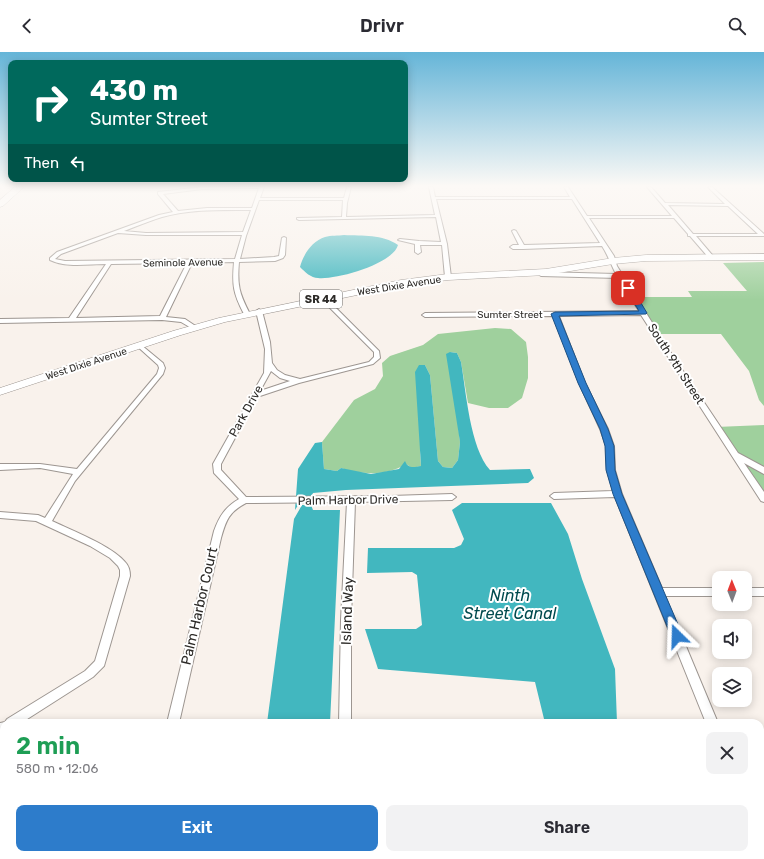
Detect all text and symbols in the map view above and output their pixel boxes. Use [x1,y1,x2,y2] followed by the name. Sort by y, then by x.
[16,15,38,37] icon: back
[360,15,404,37] text: Drivr
[726,15,748,37] icon: search
[90,74,178,107] text: 430 m
[24,76,76,128] icon: right
[90,108,208,130] text: Sumter Street
[67,152,89,174] icon: left
[24,154,59,172] text: Then
[143,256,224,270] street label: Seminole Avenue
[611,271,645,305] pin
[356,273,442,299] street label: West Dixie Avenue
[617,277,639,299] icon: arrive
[300,290,342,308] road number: SR 44
[477,309,543,321] street label: Sumter Street
[645,321,707,407] street label: South 9th Street
[44,345,129,383] street label: West Dixie Avenue
[226,383,266,439] street label: Park Drive
[298,492,399,508] street label: Palm Harbor Drive
[178,545,221,667] street label: Palm Harbor Court
[712,571,752,611] north arrow
[712,571,752,707] map controls
[338,576,357,645] street label: Island Way
[464,586,558,623] water label: Ninth Street Canal
[656,615,698,657] position arrow
[712,619,752,659] button: sound
[712,667,752,707] button: layers
[16,732,80,760] text: 2 min
[706,732,748,774] button: close
[16,761,98,776] text: 580 m · 12:06
[16,805,378,851] button: Exit
[386,805,748,851] button: Share

